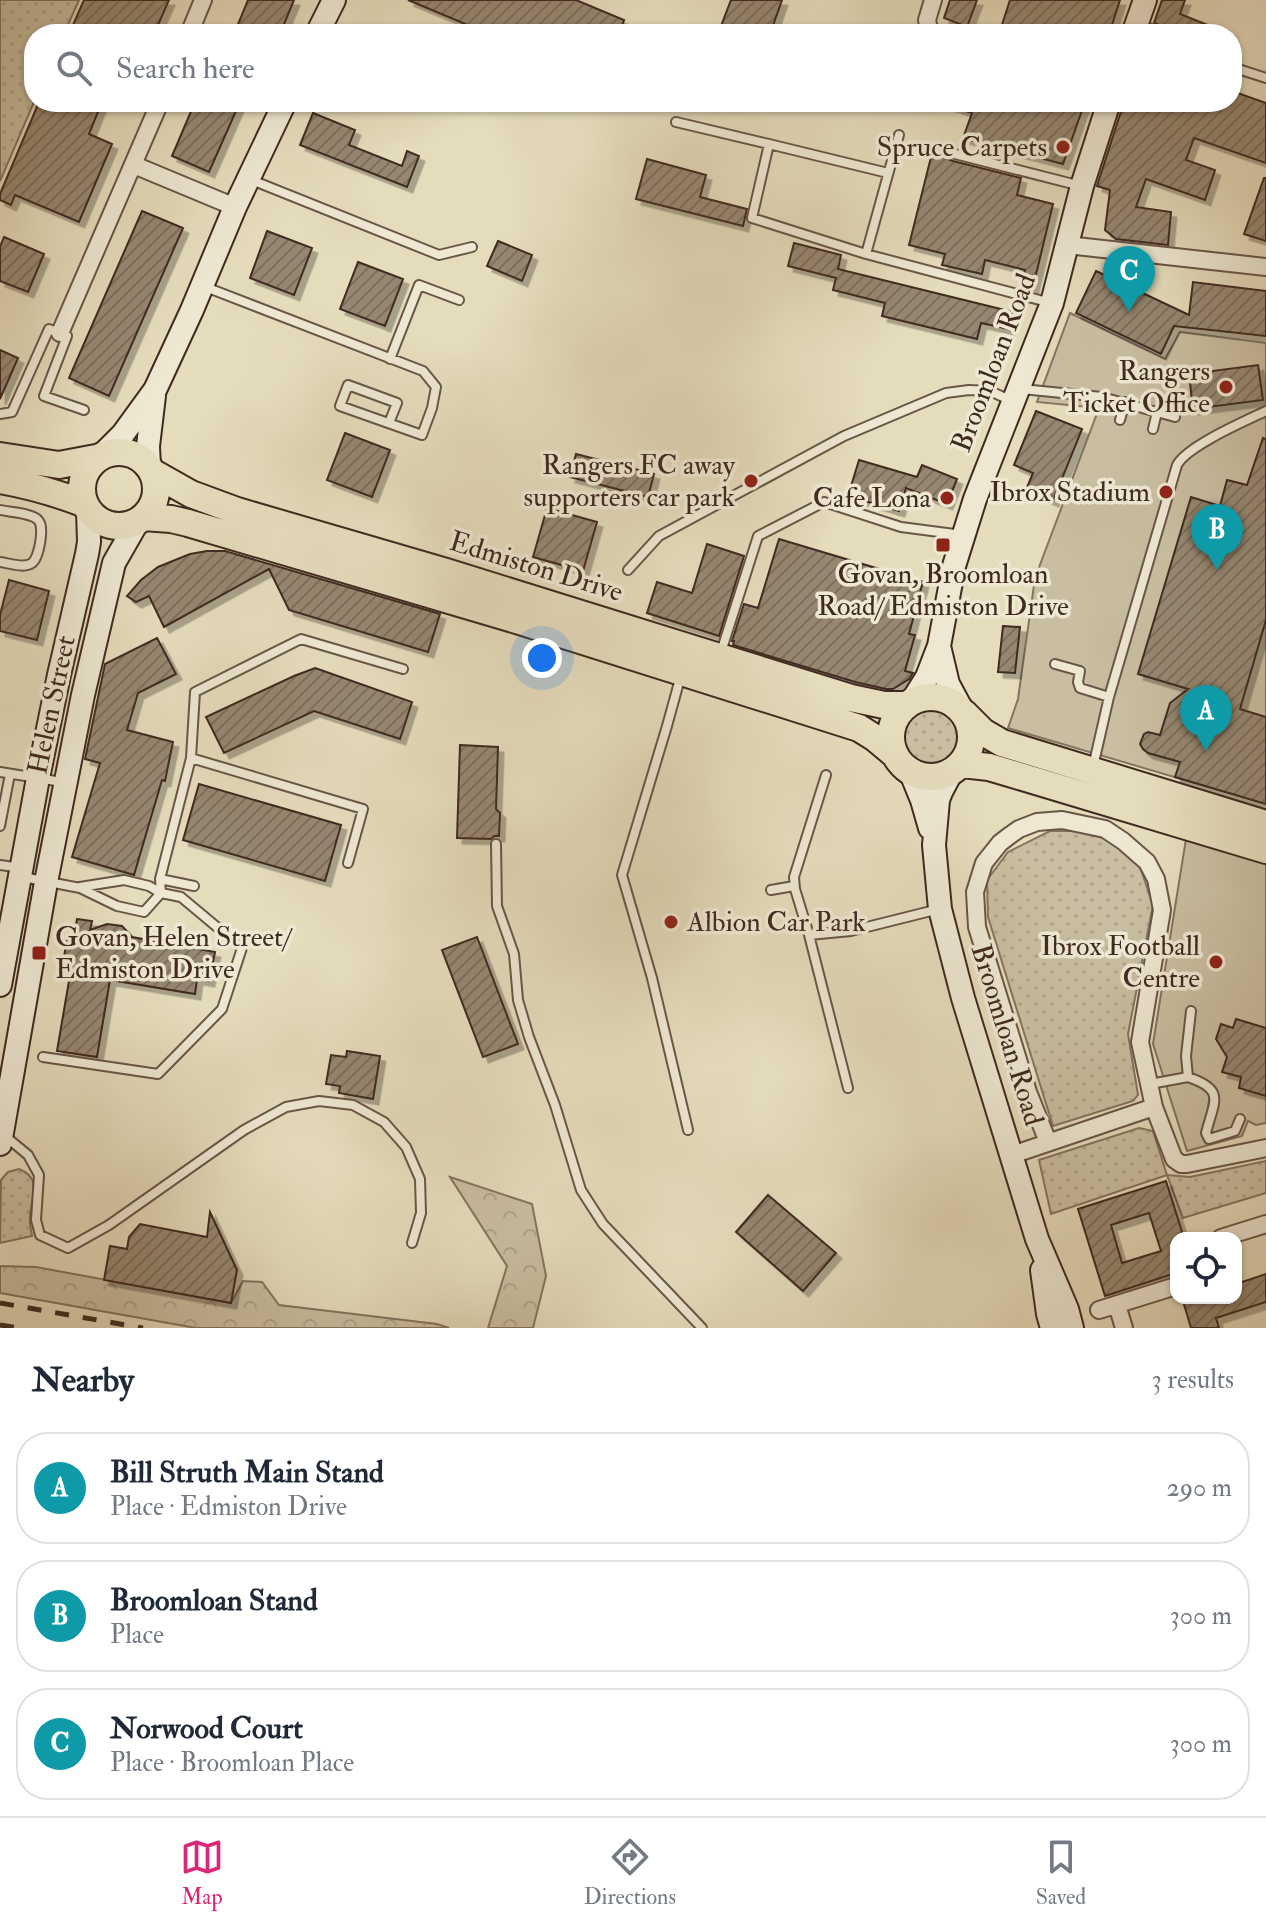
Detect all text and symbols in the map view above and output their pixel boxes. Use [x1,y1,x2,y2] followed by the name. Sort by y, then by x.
[24,24,1242,112] search box
[52,46,96,90] icon: search
[116,50,255,87] text: Search here
[877,130,1047,165] place label: Spruce Carpets
[1054,138,1072,156] marker: Spruce Carpets
[1103,246,1155,312] pin: C
[944,269,1044,457] street label: Broomloan Road
[1063,354,1210,421] place label: Rangers Ticket Office
[1217,378,1235,396] marker: Rangers Ticket Office
[523,448,736,515] place label: Rangers FC away supporters car park
[742,472,760,490] marker: Rangers FC away supporters car park
[990,475,1150,510] place label: Ibrox Stadium
[813,481,931,516] place label: Cafe Lona
[1157,483,1175,501] marker: Ibrox Stadium
[938,489,956,507] marker: Cafe Lona
[1191,504,1243,570] pin: B
[445,524,627,610] street label: Edmiston Drive
[934,536,952,554] marker: Govan, Broomloan Road/ Edmiston Drive
[817,557,1069,624] place label: Govan, Broomloan Road/ Edmiston Drive
[20,632,84,778] street label: Helen Street
[522,638,562,678] your location
[1180,685,1232,751] pin: A
[686,905,866,940] place label: Albion Car Park
[662,913,680,931] marker: Albion Car Park
[55,920,293,987] place label: Govan, Helen Street/ Edmiston Drive
[1041,929,1200,996] place label: Ibrox Football Centre
[963,940,1051,1130] street label: Broomloan Road
[30,944,48,962] marker: Govan, Helen Street/ Edmiston Drive
[1207,953,1225,971] marker: Ibrox Football Centre
[1170,1232,1242,1304] map controls
[1170,1232,1242,1304] button: locate
[32,1359,134,1402] text: Nearby
[1152,1364,1234,1396] text: 3 results
[110,1454,384,1491] text: Bill Struth Main Stand
[52,1472,68,1504] text: A
[1167,1472,1232,1504] text: 290 m
[110,1491,347,1523] text: Place · Edmiston Drive
[110,1582,318,1619] text: Broomloan Stand
[51,1600,69,1632] text: B
[1170,1600,1232,1632] text: 300 m
[110,1619,164,1651] text: Place
[110,1710,303,1747] text: Norwood Court
[50,1728,70,1760] text: C
[1170,1728,1232,1760] text: 300 m
[110,1747,354,1779] text: Place · Broomloan Place
[180,1835,224,1911] tab: Map
[584,1835,676,1911] tab: Directions
[1036,1835,1086,1911] tab: Saved

